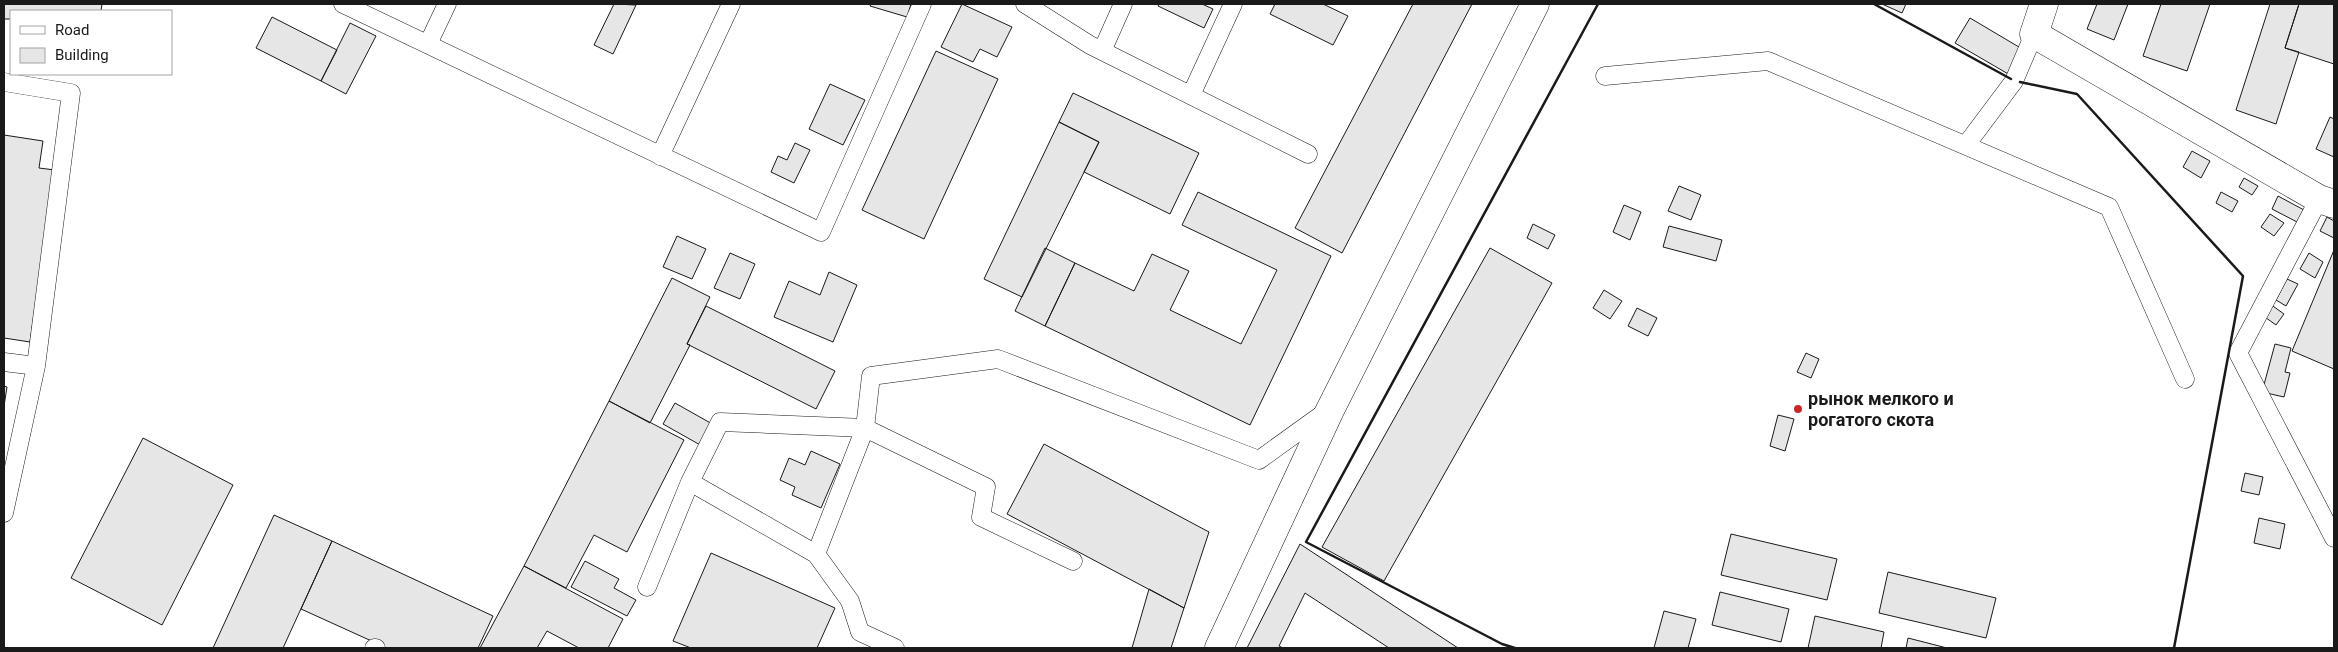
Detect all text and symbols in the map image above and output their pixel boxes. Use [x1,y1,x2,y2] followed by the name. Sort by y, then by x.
[10,10,172,75] legend
[55,21,89,39] text: Road
[55,46,109,64] text: Building
[1808,388,1954,430] place label: рынок мелкого и рогатого скота
[1792,403,1804,415] marker: рынок мелкого и рогатого скота

